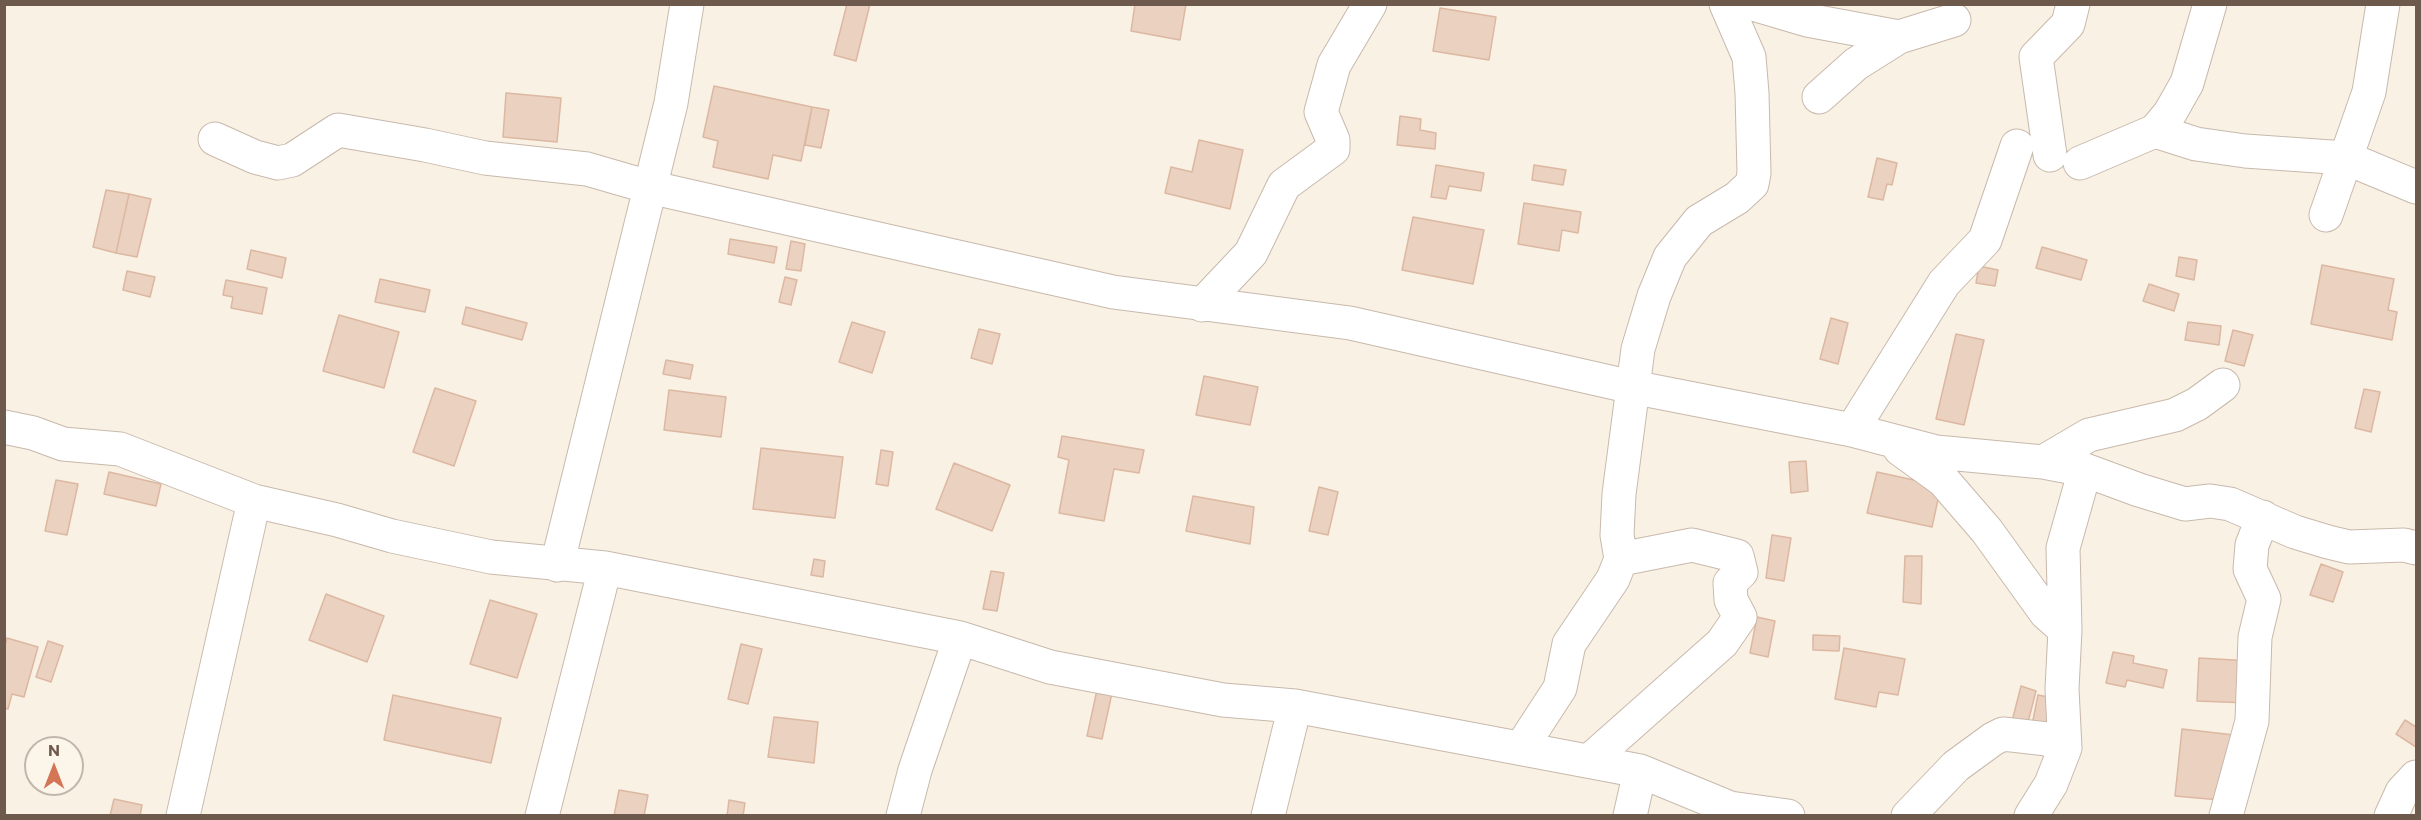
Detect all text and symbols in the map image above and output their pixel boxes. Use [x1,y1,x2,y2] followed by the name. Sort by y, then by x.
[24,736,84,796] north arrow
[48,740,60,759] text: N

